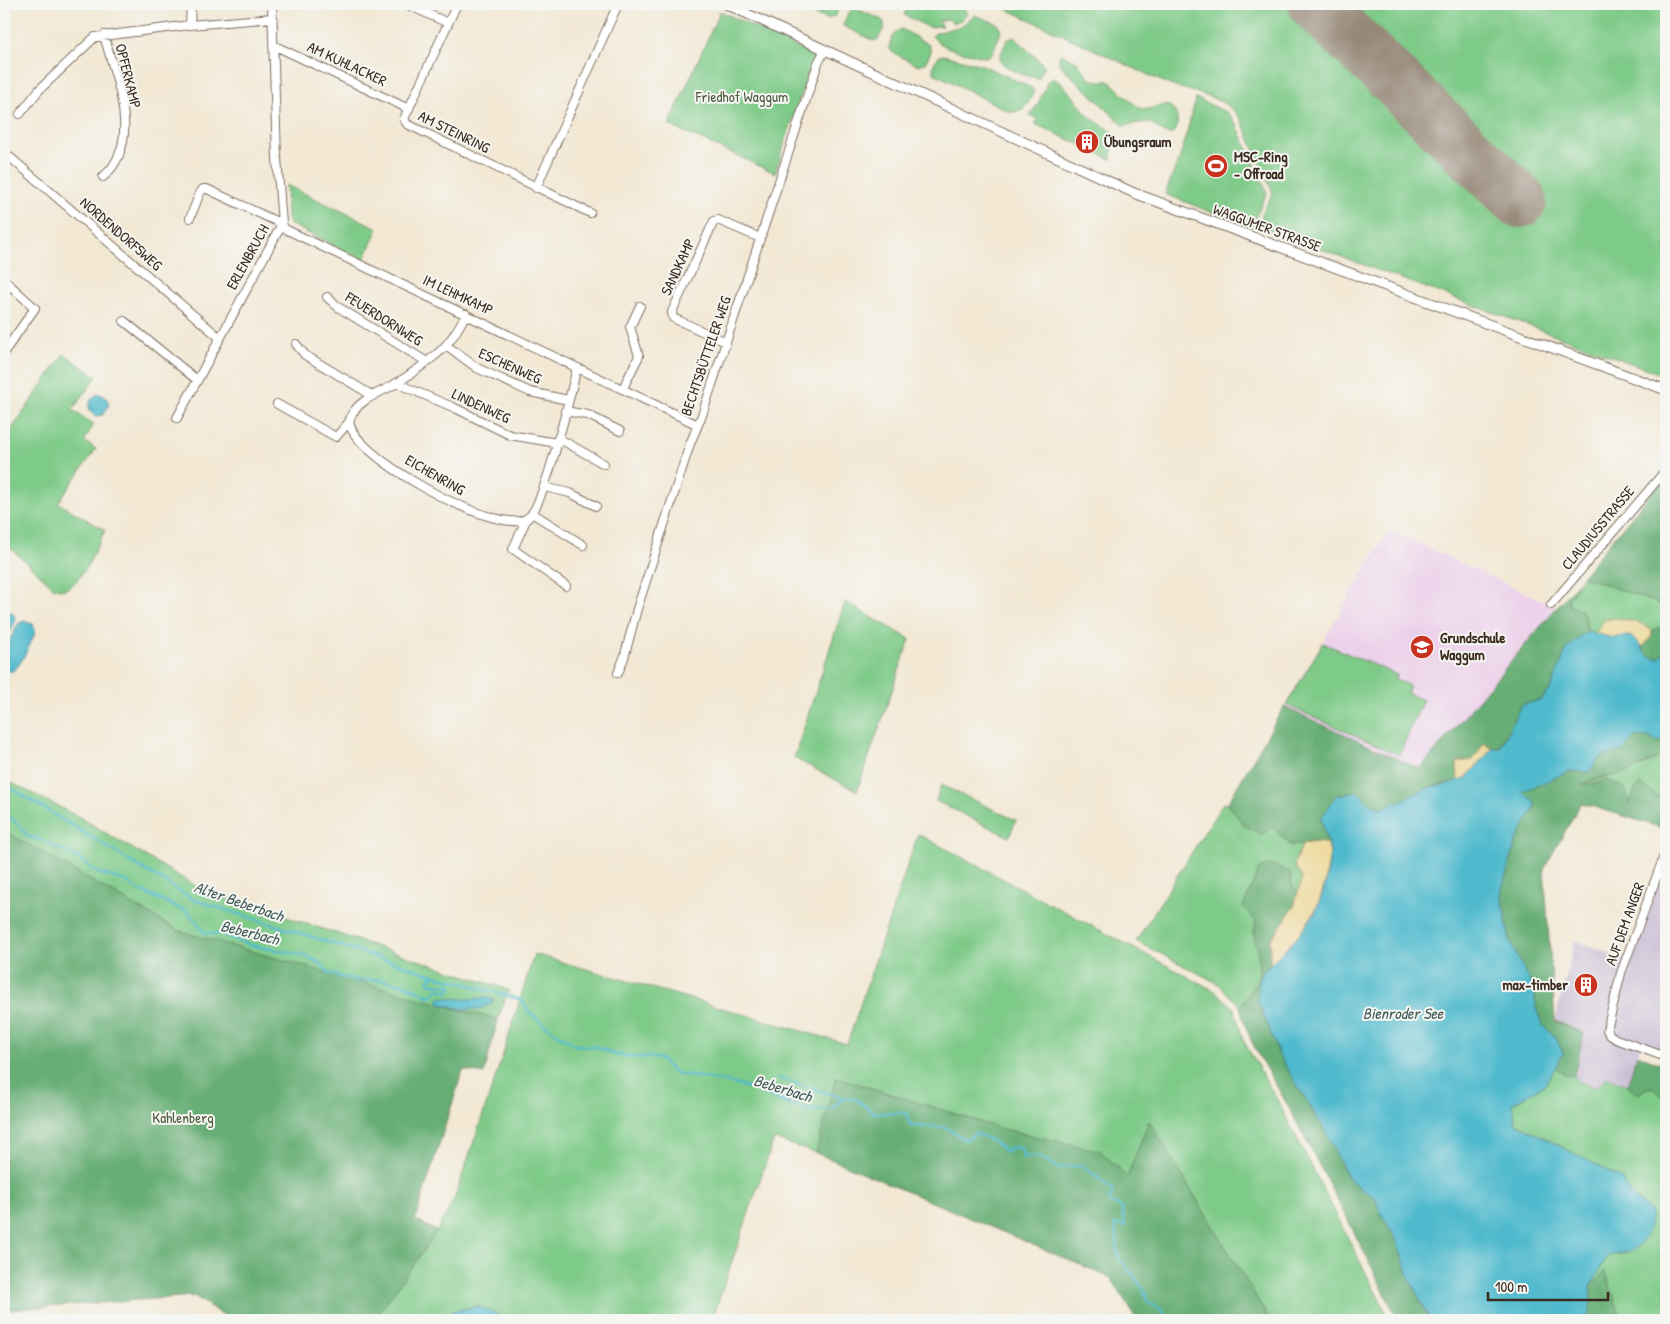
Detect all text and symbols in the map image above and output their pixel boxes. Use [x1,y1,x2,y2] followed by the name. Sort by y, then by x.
[304,36,390,91] street label: AM KUHLACKER
[110,41,147,110] street label: OPFERKAMP
[695,86,788,107] park label: Friedhof Waggum
[415,105,494,158] street label: AM STEINRING
[1074,129,1100,155] building icon: Übungsraum
[1104,131,1172,153] place label: Übungsraum
[1234,146,1288,184] place label: MSC-Ring - Offroad
[1203,153,1229,179] sports icon: MSC-Ring - Offroad
[76,192,168,276] street label: NORDENDORFSWEG
[1210,198,1324,257] street label: WAGGUMER STRASSE
[221,220,274,293] street label: ERLENBRUCH
[655,235,700,299] street label: SANDKAMP
[420,269,497,320] street label: IM LEHMKAMP
[341,286,428,351] street label: FEUERDORNWEG
[675,292,736,419] street label: BECHTSBÜTTELER WEG
[476,342,546,389] street label: ESCHENWEG
[449,383,514,428] street label: LINDENWEG
[402,449,470,500] street label: EICHENRING
[1556,481,1639,574] street label: CLAUDIUSSTRASSE
[1440,627,1505,666] place label: Grundschule Waggum
[1409,634,1435,660] school or university icon: Grundschule Waggum
[191,875,288,927] water label: Alter Beberbach
[1600,879,1649,968] street label: AUF DEM ANGER
[219,914,283,950] water label: Beberbach
[1573,972,1599,998] building icon: max-timber
[1502,974,1568,995] place label: max-timber
[1363,1002,1444,1024] water label: Bienroder See
[751,1069,816,1108] water label: Beberbach
[152,1107,214,1128] park label: Kahlenberg
[1488,1269,1608,1301] scale bar
[1495,1276,1528,1297] text: 100 m

